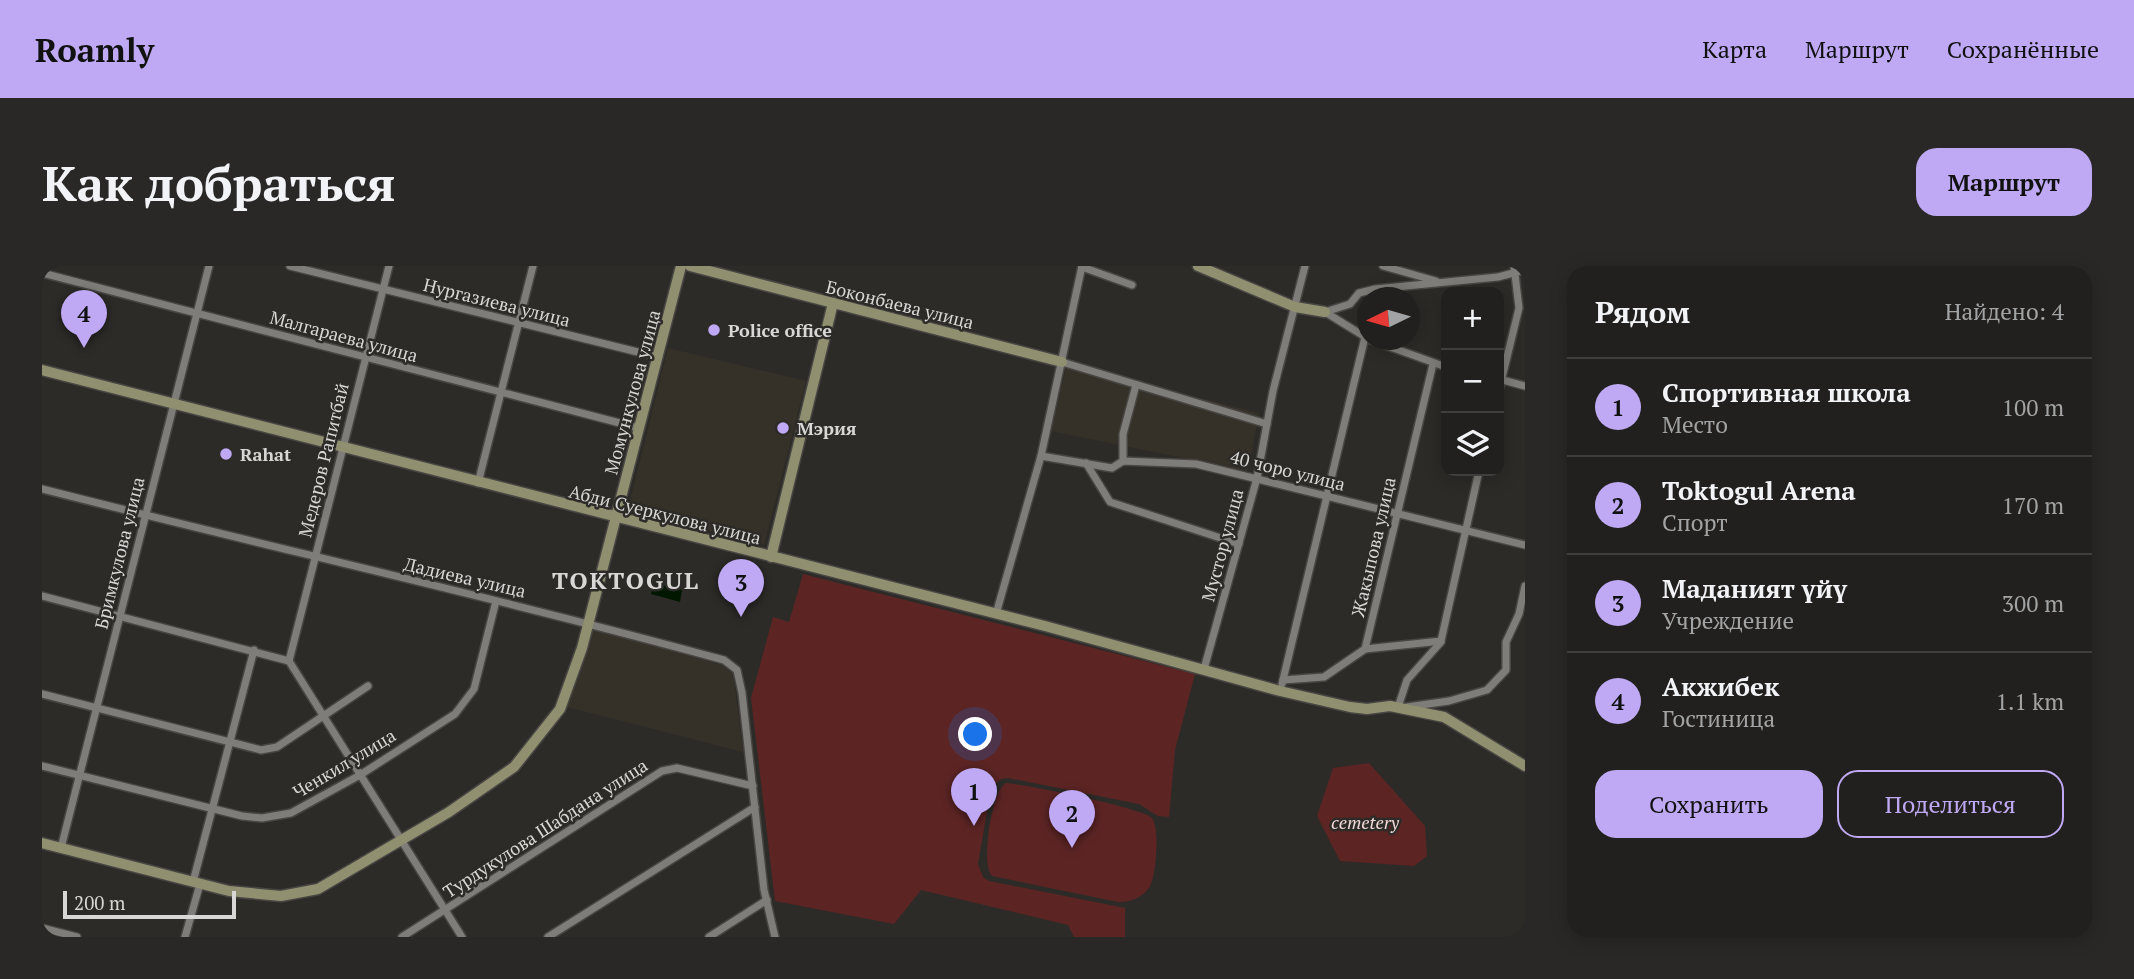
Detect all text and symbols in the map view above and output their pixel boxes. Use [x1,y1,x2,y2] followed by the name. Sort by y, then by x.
[35,28,154,71] text: Roamly
[1702,33,1767,65] text: Карта
[1805,33,1909,65] text: Маршрут
[1947,33,2099,65] text: Сохранённые
[1916,148,2092,216] button: Маршрут
[42,150,396,215] text: Как добраться
[421,272,573,332] street label: Нургазиева улица
[823,274,977,334] street label: Боконбаева улица
[1357,287,1420,350] north arrow
[1441,287,1504,476] map controls
[1441,287,1504,350] button: +
[61,290,107,348] pin: 4
[1595,292,1690,332] text: Рядом
[1945,296,2064,327] text: Найдено: 4
[267,305,421,367] street label: Малгараева улица
[598,307,666,477] street label: Момункулова улица
[728,318,832,342] place label: Police office
[706,322,722,338] marker: Police office
[1441,350,1504,413] button: −
[1662,375,1911,409] text: Спортивная школа
[292,380,354,540] street label: Медеров Рапитбай
[1612,392,1625,423] text: 1
[2002,392,2064,423] text: 100 m
[1662,409,1728,440] text: Место
[1441,413,1504,476] button: layers
[797,416,857,440] place label: Мэрия
[775,420,791,436] marker: Мэрия
[240,442,291,466] place label: Rahat
[1228,444,1348,496] street label: 40 чоро улица
[218,446,234,462] marker: Rahat
[1662,473,1856,507] text: Toktogul Arena
[88,474,150,632] street label: Бримкулова улица
[1345,475,1401,619] street label: Жакыпова улица
[566,479,764,549] street label: Абди Суеркулова улица
[1195,486,1249,604] street label: Мустор улица
[1612,490,1625,521] text: 2
[2002,490,2064,521] text: 170 m
[1662,507,1728,538] text: Спорт
[402,551,528,603] street label: Дадиева улица
[718,559,764,617] pin: 3
[552,564,700,596] district label: TOKTOGUL
[1662,571,1847,605] text: Маданият үйү
[1612,588,1625,619] text: 3
[2002,588,2064,619] text: 300 m
[1662,605,1794,636] text: Учреждение
[1662,669,1779,703] text: Акжибек
[1612,686,1625,717] text: 4
[1996,686,2064,717] text: 1.1 km
[1662,703,1775,734] text: Гостиница
[958,717,992,751] your location
[288,723,400,803] street label: Ченкил улица
[438,753,652,903] street label: Турдукулова Шабдана улица
[951,768,997,826] pin: 1
[1595,770,1823,838] button: Сохранить
[1837,770,2064,838] button: Поделиться
[1049,790,1095,848] pin: 2
[1331,810,1400,834] park label: cemetery
[63,888,236,920] scale bar
[74,890,125,915] text: 200 m

